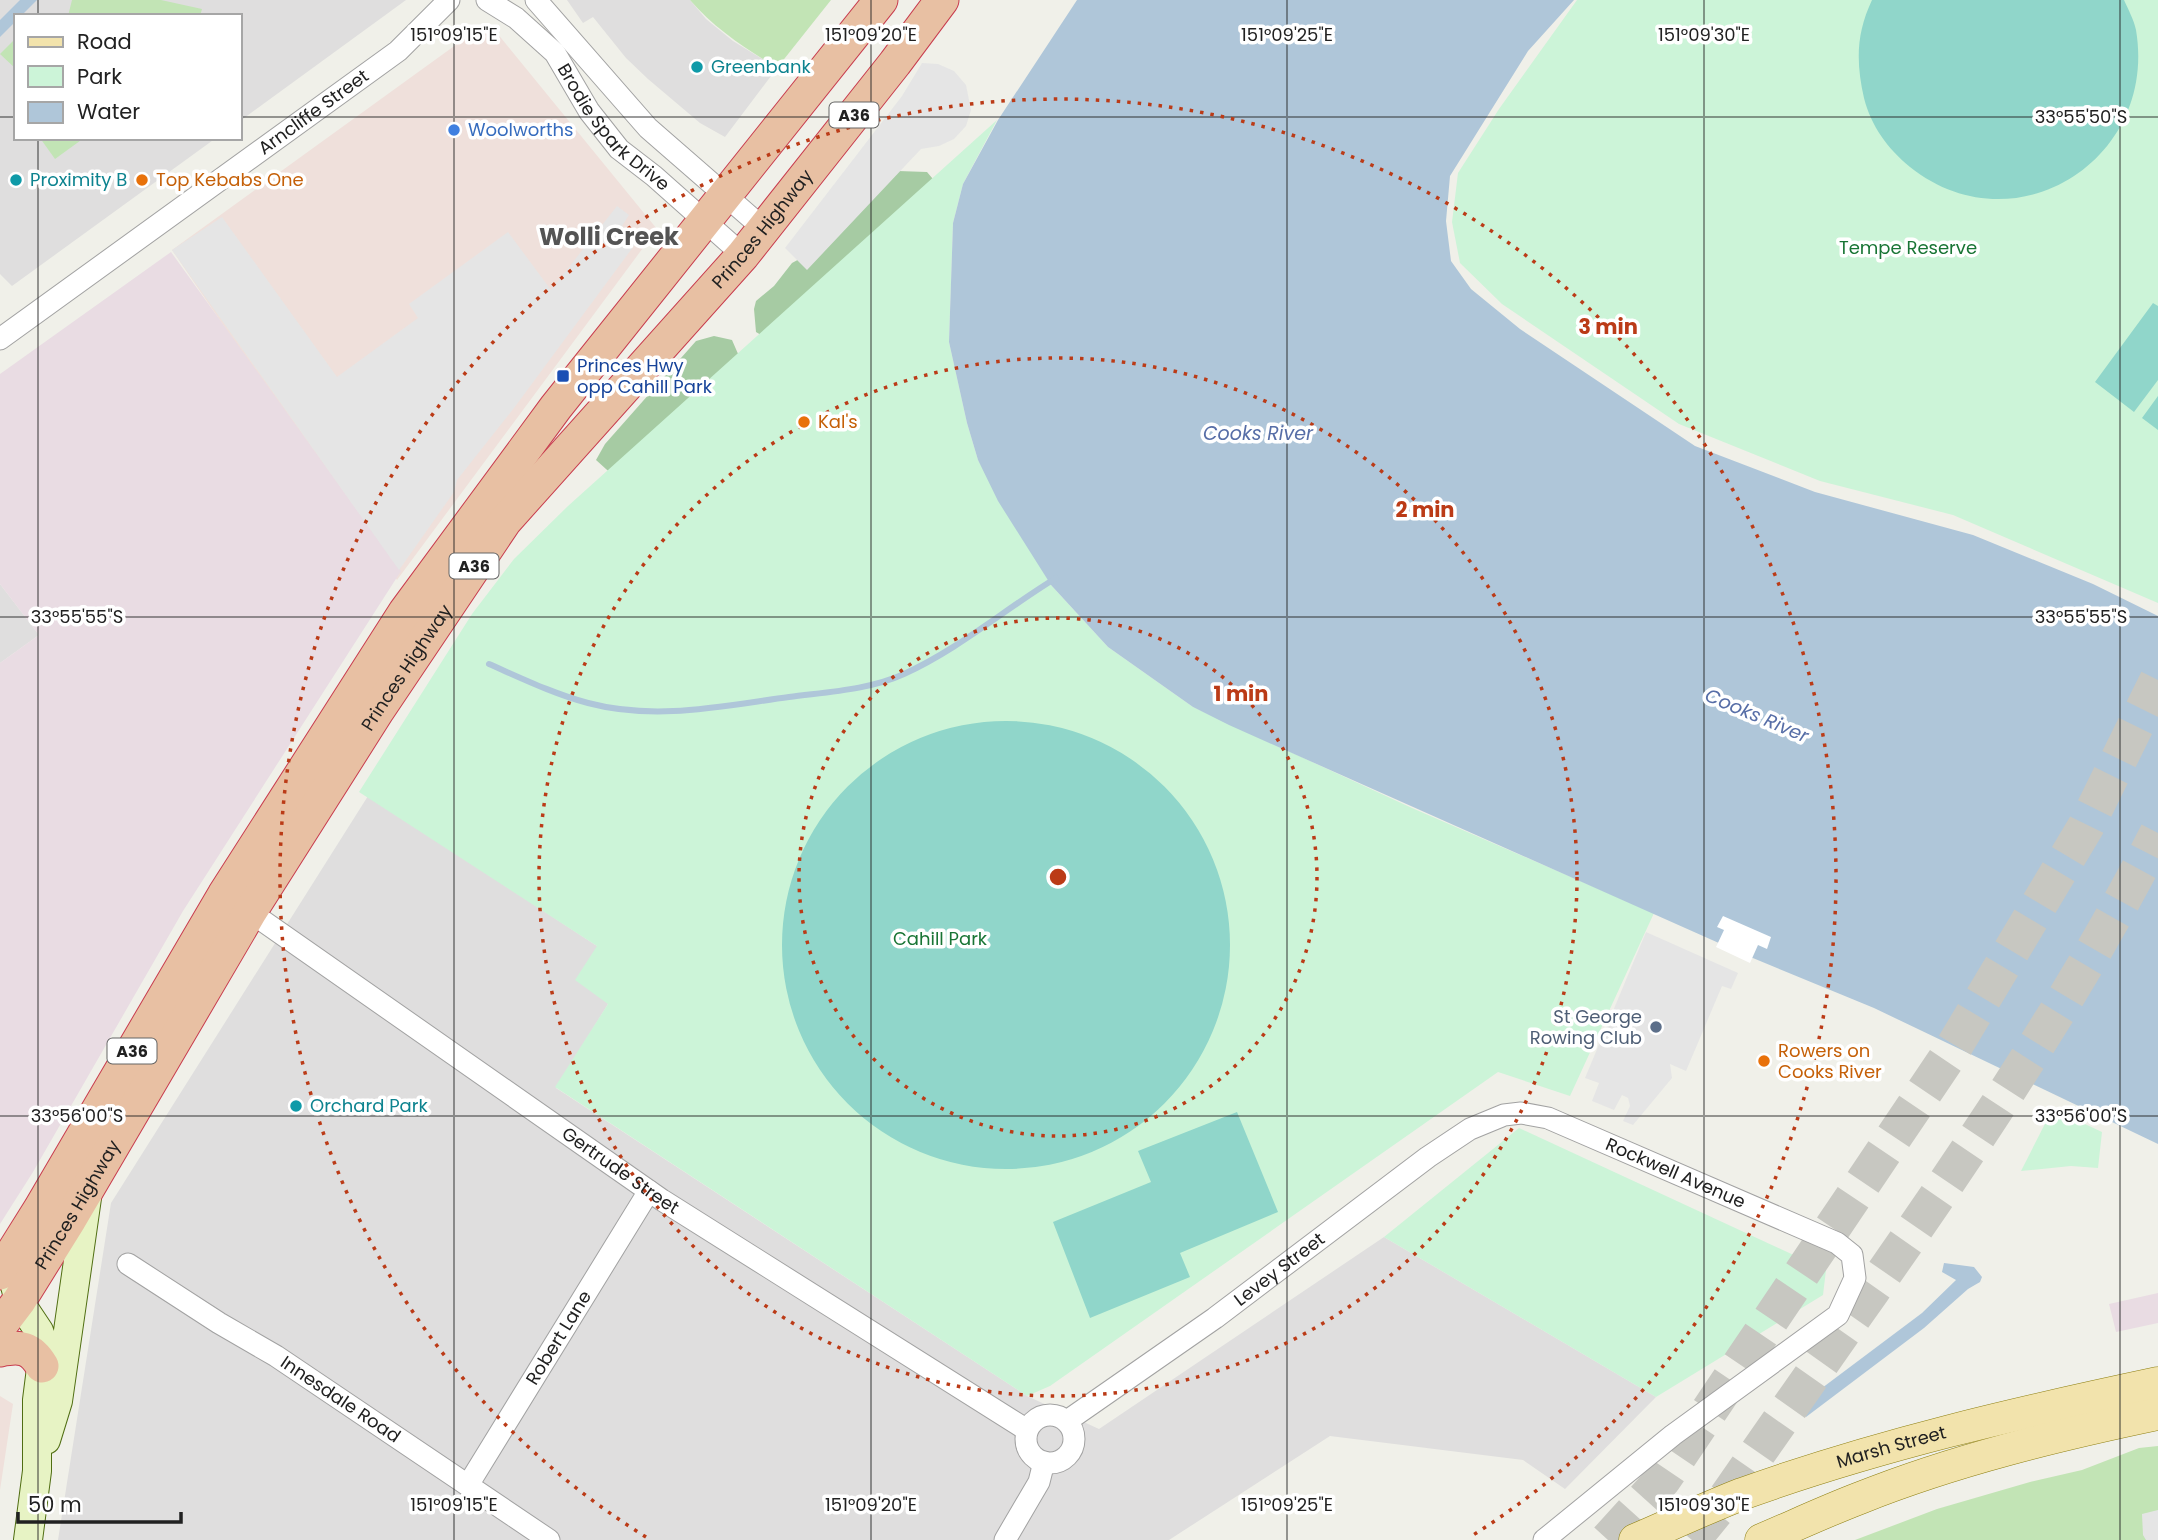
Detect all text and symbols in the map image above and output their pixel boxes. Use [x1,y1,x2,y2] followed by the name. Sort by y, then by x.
[14,14,242,140] legend
[410,22,498,47] text: 151°09'15"E
[825,22,917,47] text: 151°09'20"E
[1241,22,1333,47] text: 151°09'25"E
[1658,22,1750,47] text: 151°09'30"E
[77,27,132,56] text: Road
[711,54,811,79] place label: Greenbank
[552,59,675,196] street label: Brodie Spark Drive
[689,59,705,75] marker: Greenbank
[77,62,122,91] text: Park
[253,63,374,160] street label: Arncliffe Street
[77,97,140,126] text: Water
[830,102,878,127] road number: A36
[2035,104,2127,129] text: 33°55'50"S
[468,117,574,142] place label: Woolworths
[446,122,462,138] marker: Woolworths
[706,164,818,294] street label: Princes Highway
[30,167,127,192] place label: Proximity B
[156,167,304,192] place label: Top Kebabs One
[8,172,24,188] marker: Proximity B
[134,172,150,188] marker: Top Kebabs One
[539,220,679,253] district label: Wolli Creek
[1839,235,1977,260] park label: Tempe Reserve
[1578,312,1638,341] text: 3 min
[577,353,713,399] place label: Princes Hwy opp Cahill Park
[555,368,571,384] marker: Princes Hwy opp Cahill Park
[818,409,858,434] place label: Kal's
[796,414,812,430] marker: Kal's
[1203,420,1314,447] water label: Cooks River
[1395,495,1455,524] text: 2 min
[449,554,498,579] road number: A36
[355,599,457,735] street label: Princes Highway
[31,604,123,629] text: 33°55'55"S
[2035,604,2127,629] text: 33°55'55"S
[1214,679,1268,708] text: 1 min
[1701,682,1814,750] water label: Cooks River
[1046,865,1070,889] centre of rings
[893,926,988,951] park label: Cahill Park
[1530,1004,1642,1050] place label: St George Rowing Club
[1648,1019,1664,1035] marker: St George Rowing Club
[108,1038,156,1064] road number: A36
[1778,1038,1882,1084] place label: Rowers on Cooks River
[1756,1053,1772,1069] marker: Rowers on Cooks River
[310,1093,428,1118] place label: Orchard Park
[288,1098,304,1114] marker: Orchard Park
[31,1103,123,1128] text: 33°56'00"S
[2035,1103,2127,1128] text: 33°56'00"S
[557,1121,684,1220] street label: Gertrude Street
[1602,1131,1749,1214] street label: Rockwell Avenue
[29,1135,126,1274] street label: Princes Highway
[1228,1226,1330,1311] street label: Levey Street
[520,1285,597,1389] street label: Robert Lane
[276,1350,406,1448] street label: Innesdale Road
[1833,1419,1949,1474] street label: Marsh Street
[18,1480,180,1524] scale bar
[28,1490,82,1519] text: 50 m
[410,1492,498,1517] text: 151°09'15"E
[825,1492,917,1517] text: 151°09'20"E
[1241,1492,1333,1517] text: 151°09'25"E
[1658,1492,1750,1517] text: 151°09'30"E

